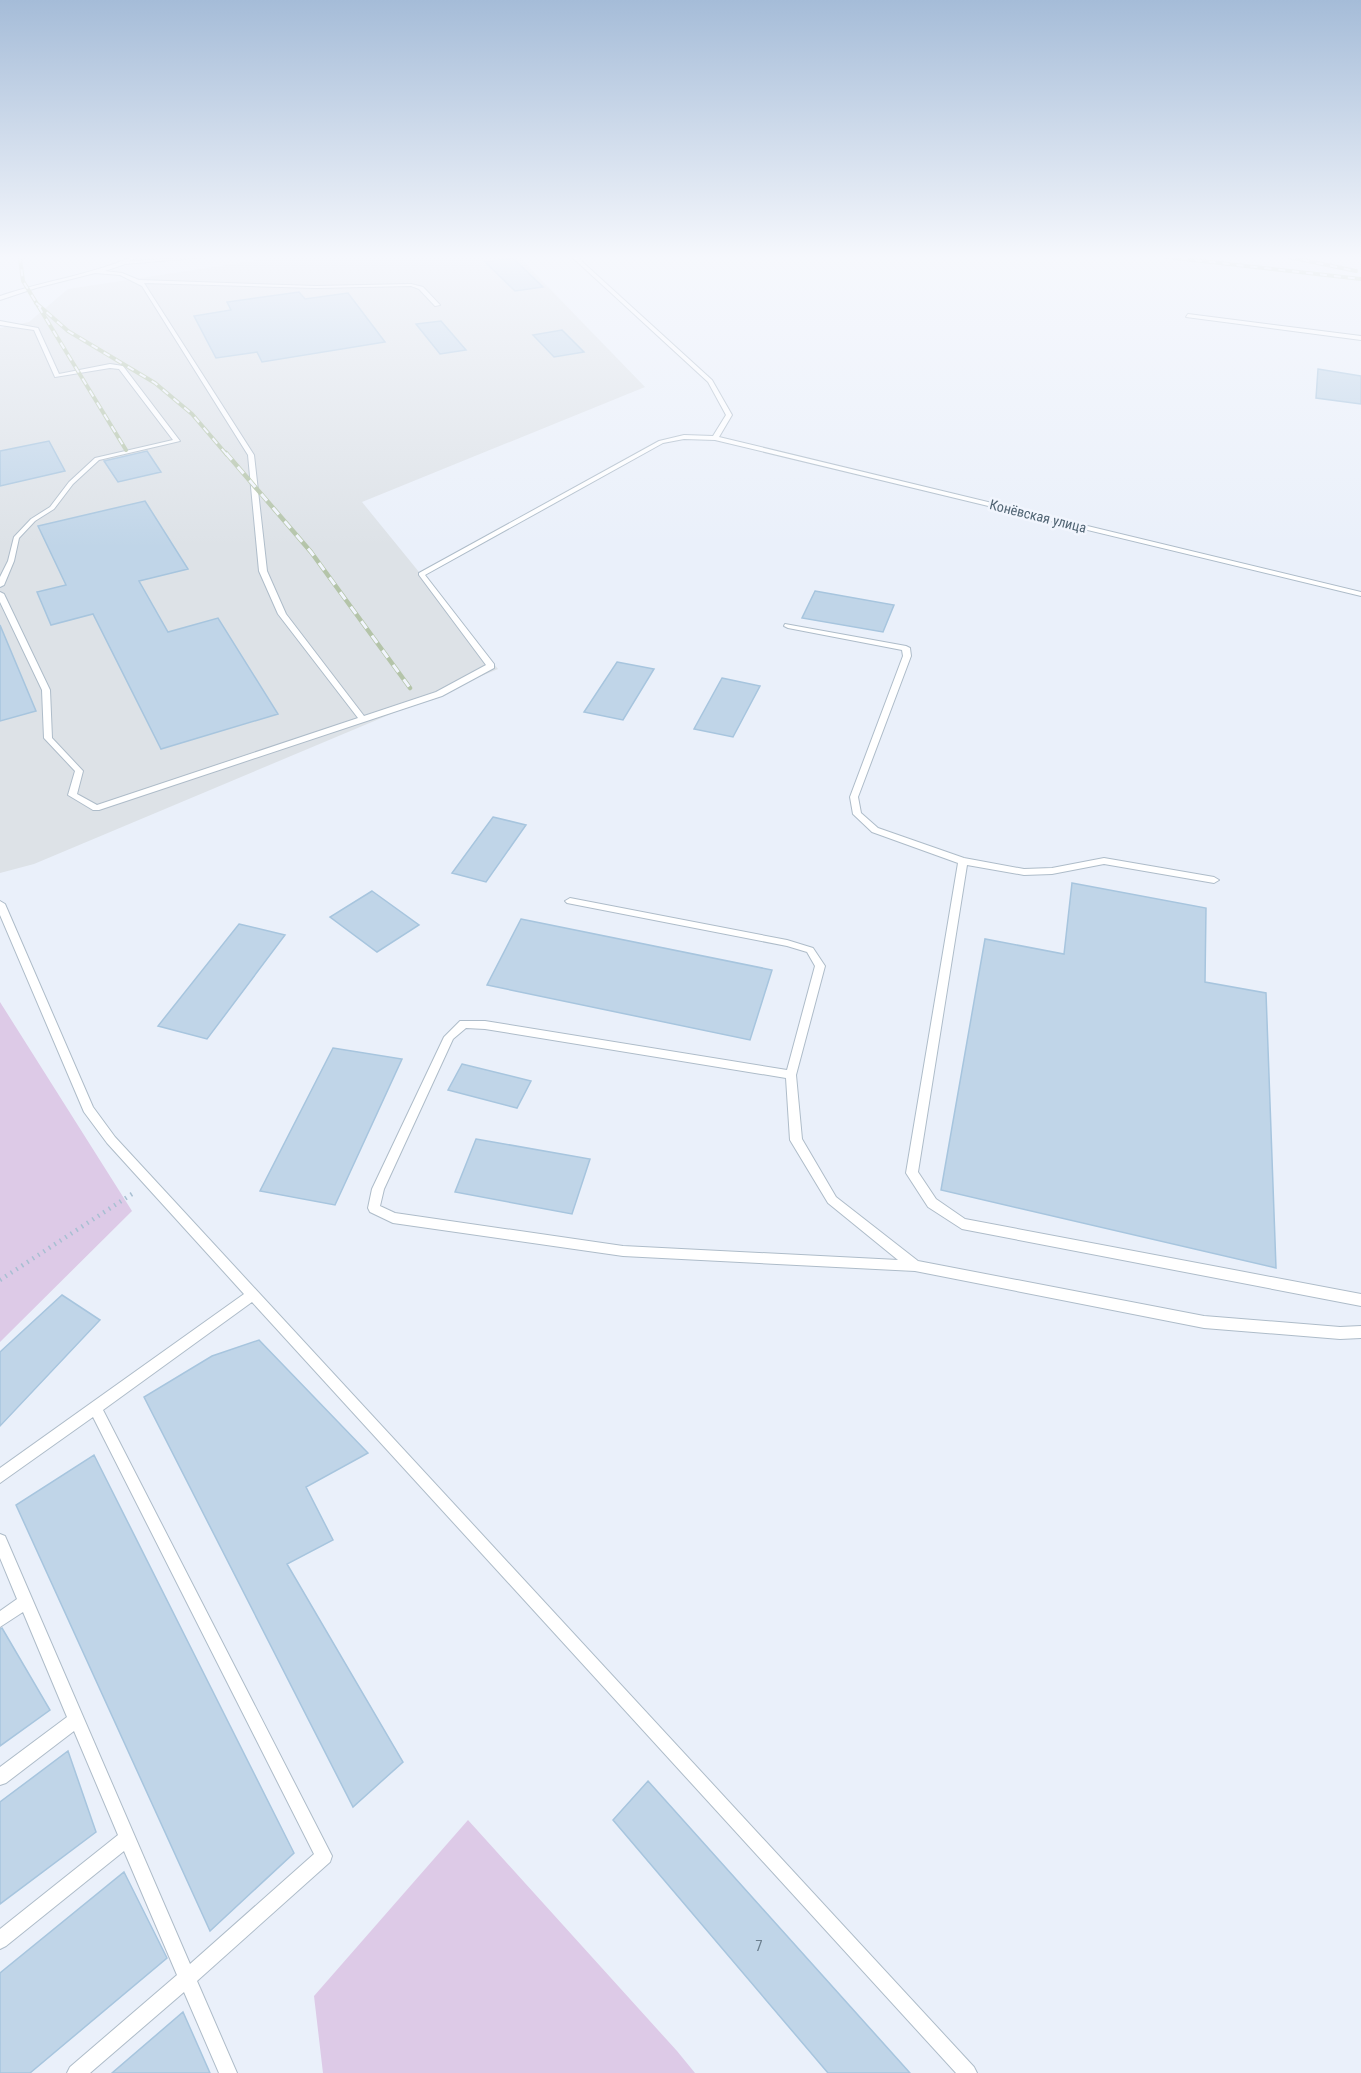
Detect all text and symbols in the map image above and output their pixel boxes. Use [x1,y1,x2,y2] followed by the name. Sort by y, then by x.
[988,496,1088,536] street label: Конёвская улица
[755,1937,763,1955] house number: 7

